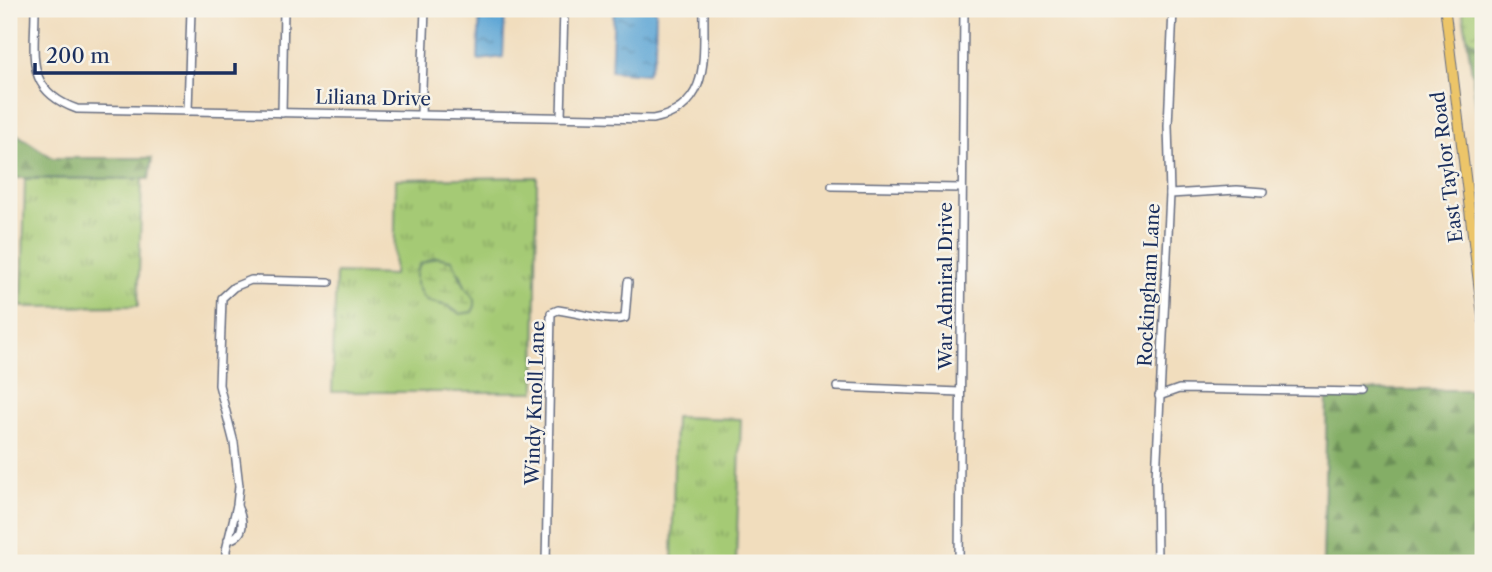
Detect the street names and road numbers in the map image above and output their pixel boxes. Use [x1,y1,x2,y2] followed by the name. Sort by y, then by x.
[315,85,431,111] street label: Liliana Drive
[1426,90,1468,244] street label: East Taylor Road
[934,202,957,371] street label: War Admiral Drive
[1133,203,1165,367] street label: Rockingham Lane
[521,320,549,487] street label: Windy Knoll Lane

